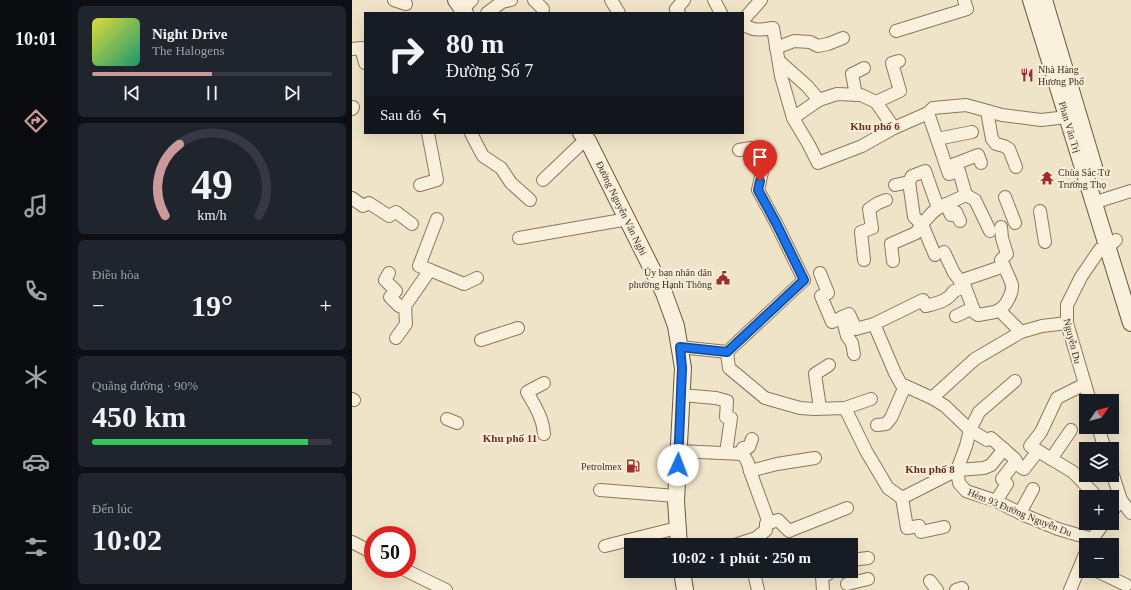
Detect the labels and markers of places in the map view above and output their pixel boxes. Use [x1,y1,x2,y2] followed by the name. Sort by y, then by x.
[1038,64,1084,87] place label: Nhà Hàng Hương Phố
[1019,67,1035,83] restaurant icon: Nhà Hàng Hương Phố
[743,140,777,181] pin
[1058,167,1110,190] place label: Chùa Sắc Tứ Trường Thọ
[1039,170,1055,186] temple icon: Chùa Sắc Tứ Trường Thọ
[629,267,712,290] place label: Ủy ban nhân dân phường Hạnh Thông
[715,270,731,286] public building icon: Ủy ban nhân dân phường Hạnh Thông
[625,458,641,474] fuel station icon: Petrolmex
[581,461,622,472] place label: Petrolmex

